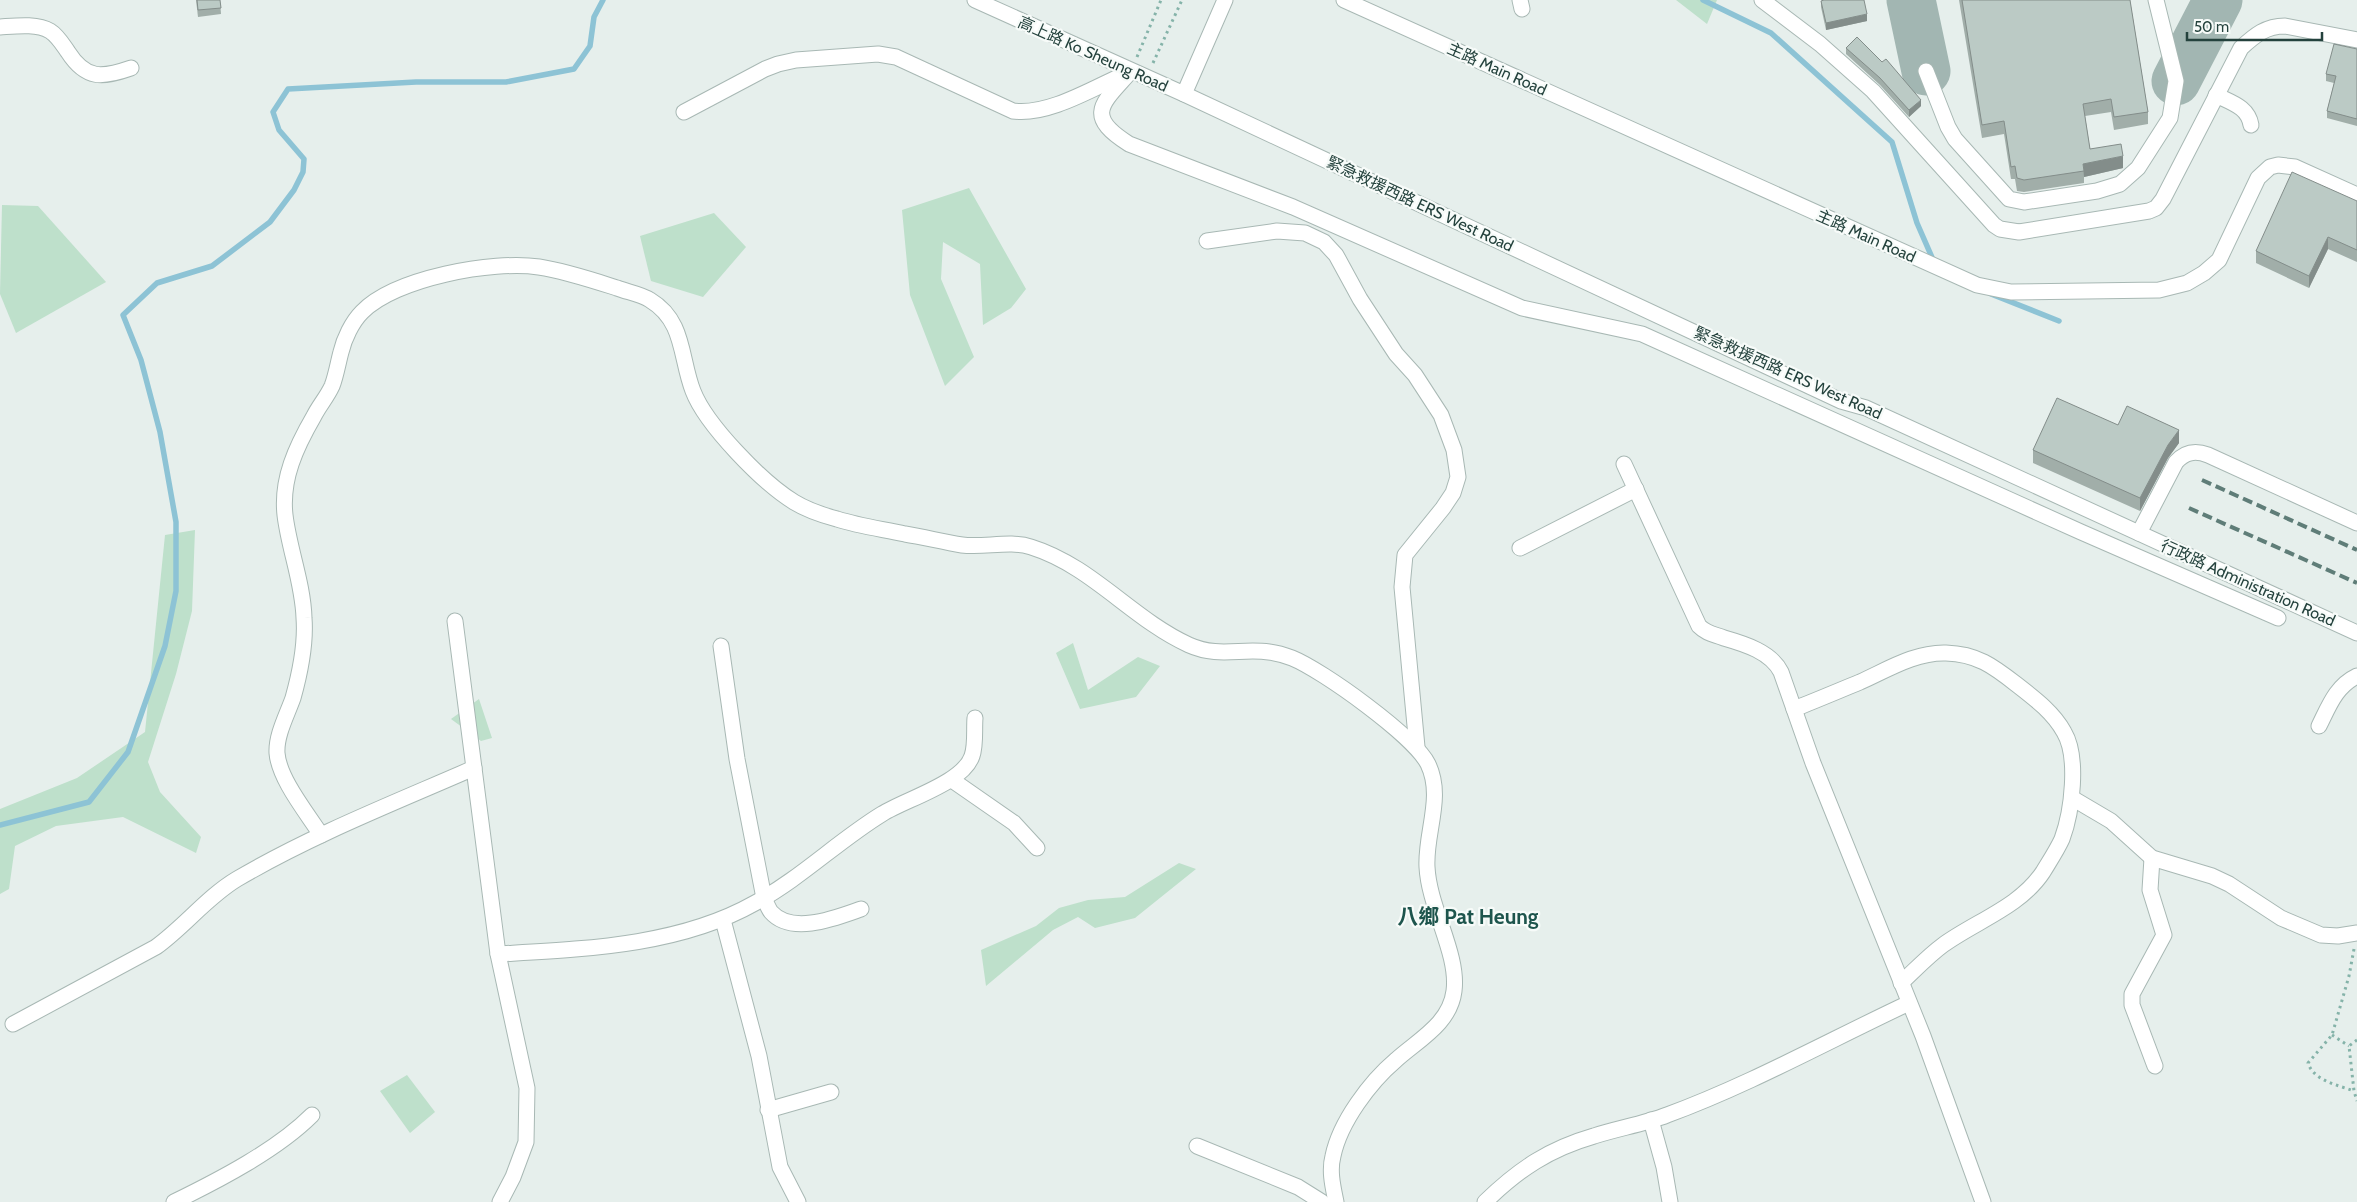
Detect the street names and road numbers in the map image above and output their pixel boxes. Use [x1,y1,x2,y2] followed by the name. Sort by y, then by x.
[1015,12,1171,96] street label: 高上路 Ko Sheung Road
[1444,39,1550,99] street label: 主路 Main Road
[1323,152,1517,256] street label: 緊急救援西路 ERS West Road
[1813,206,1919,266] street label: 主路 Main Road
[1691,323,1885,423] street label: 緊急救援西路 ERS West Road
[2158,536,2338,630] street label: 行政路 Administration Road

